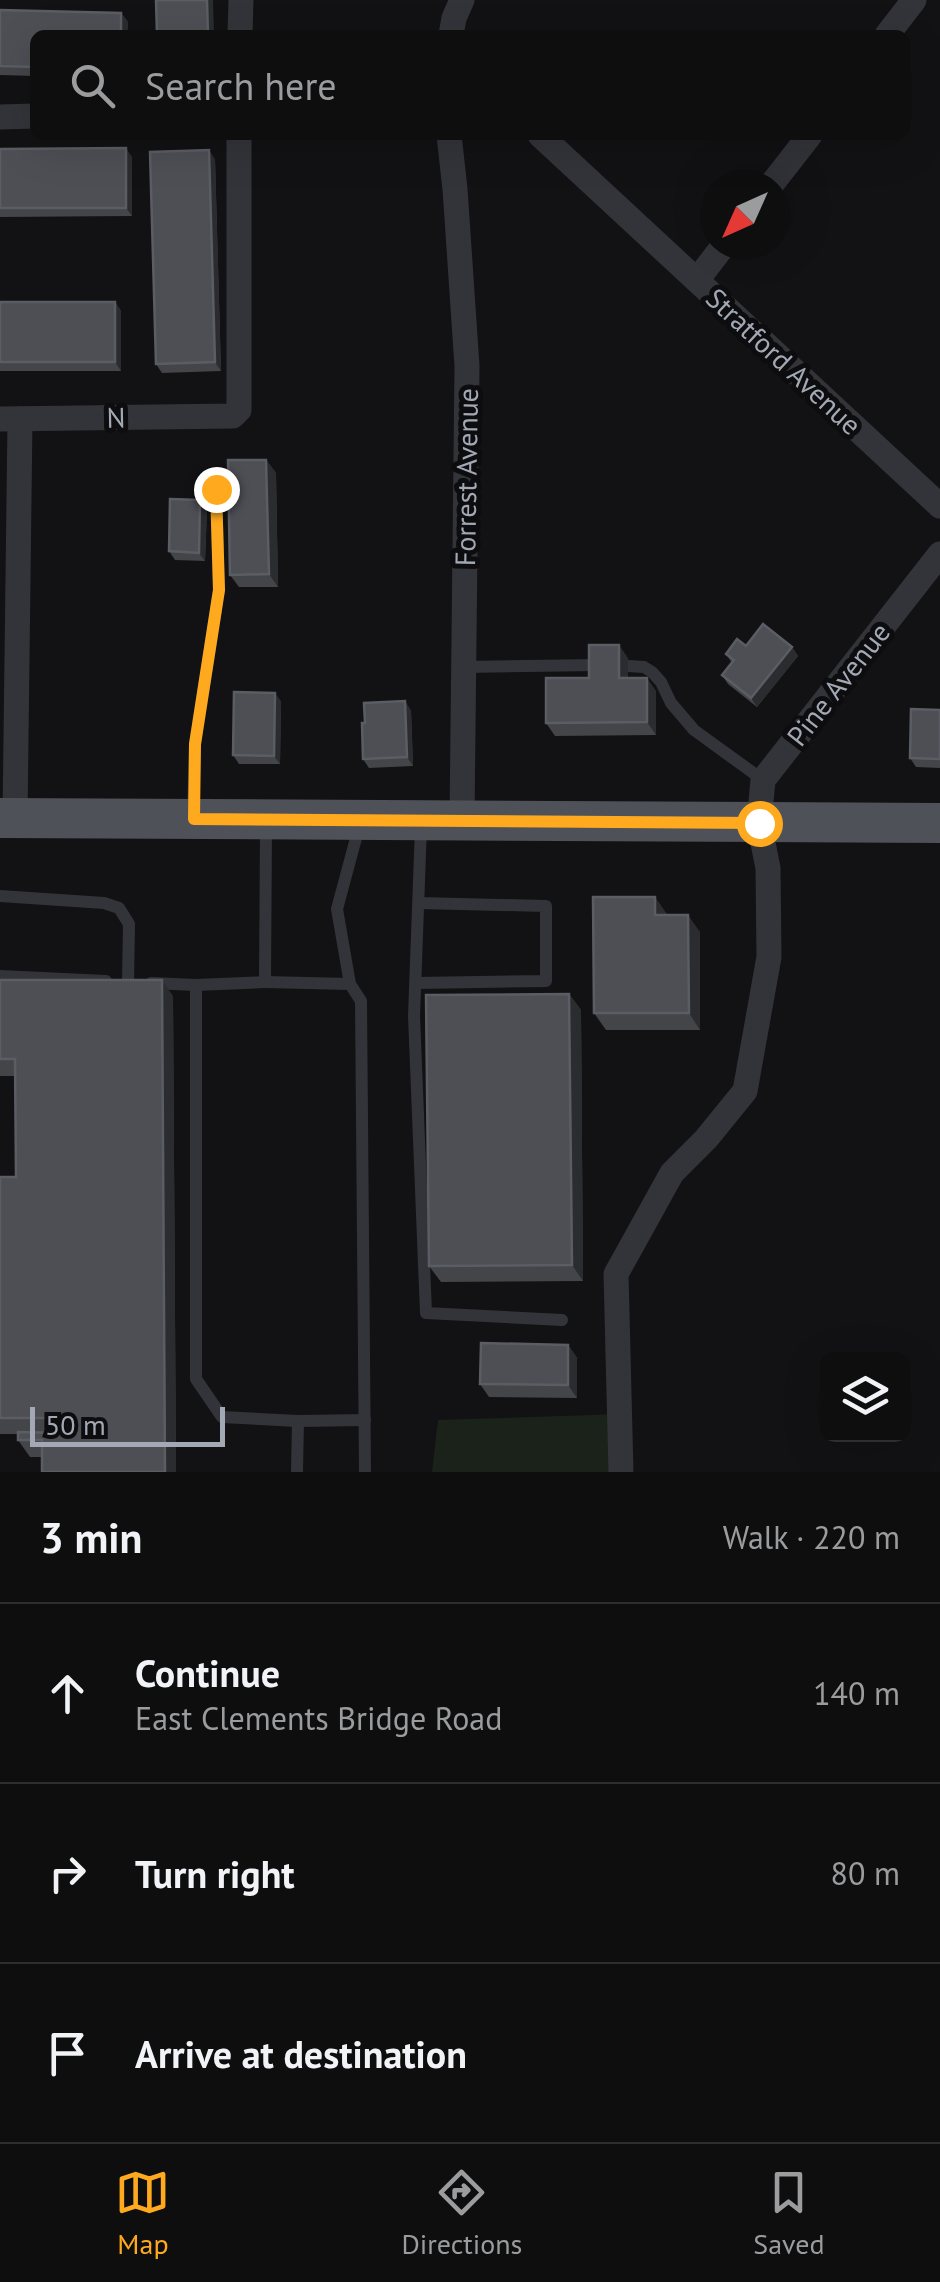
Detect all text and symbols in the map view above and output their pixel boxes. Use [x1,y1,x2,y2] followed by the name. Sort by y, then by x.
[30,30,910,140] search box
[65,58,120,113] icon: search
[145,61,337,110] text: Search here
[700,170,790,260] north arrow
[698,279,870,443] street label: Stratford Avenue
[446,388,486,566] street label: Forrest Avenue
[106,398,126,436] street label: N
[194,467,240,513] route end
[778,615,898,753] street label: Pine Avenue
[737,801,783,847] route start
[820,1352,910,1442] map controls
[820,1352,910,1442] button: layers
[30,1402,225,1446] scale bar
[45,1406,106,1443] text: 50 m
[40,1510,142,1565] text: 3 min
[723,1516,900,1558] text: Walk · 220 m
[135,1648,280,1697] text: Continue
[40,1666,95,1721] icon: ahead
[813,1672,900,1714] text: 140 m
[135,1697,502,1739] text: East Clements Bridge Road
[40,1846,95,1901] icon: right
[135,1849,295,1898] text: Turn right
[831,1852,900,1894] text: 80 m
[40,2026,95,2081] icon: arrive
[135,2029,467,2078] text: Arrive at destination
[115,2165,170,2262] tab: Map
[401,2165,522,2262] tab: Directions
[753,2165,825,2262] tab: Saved

